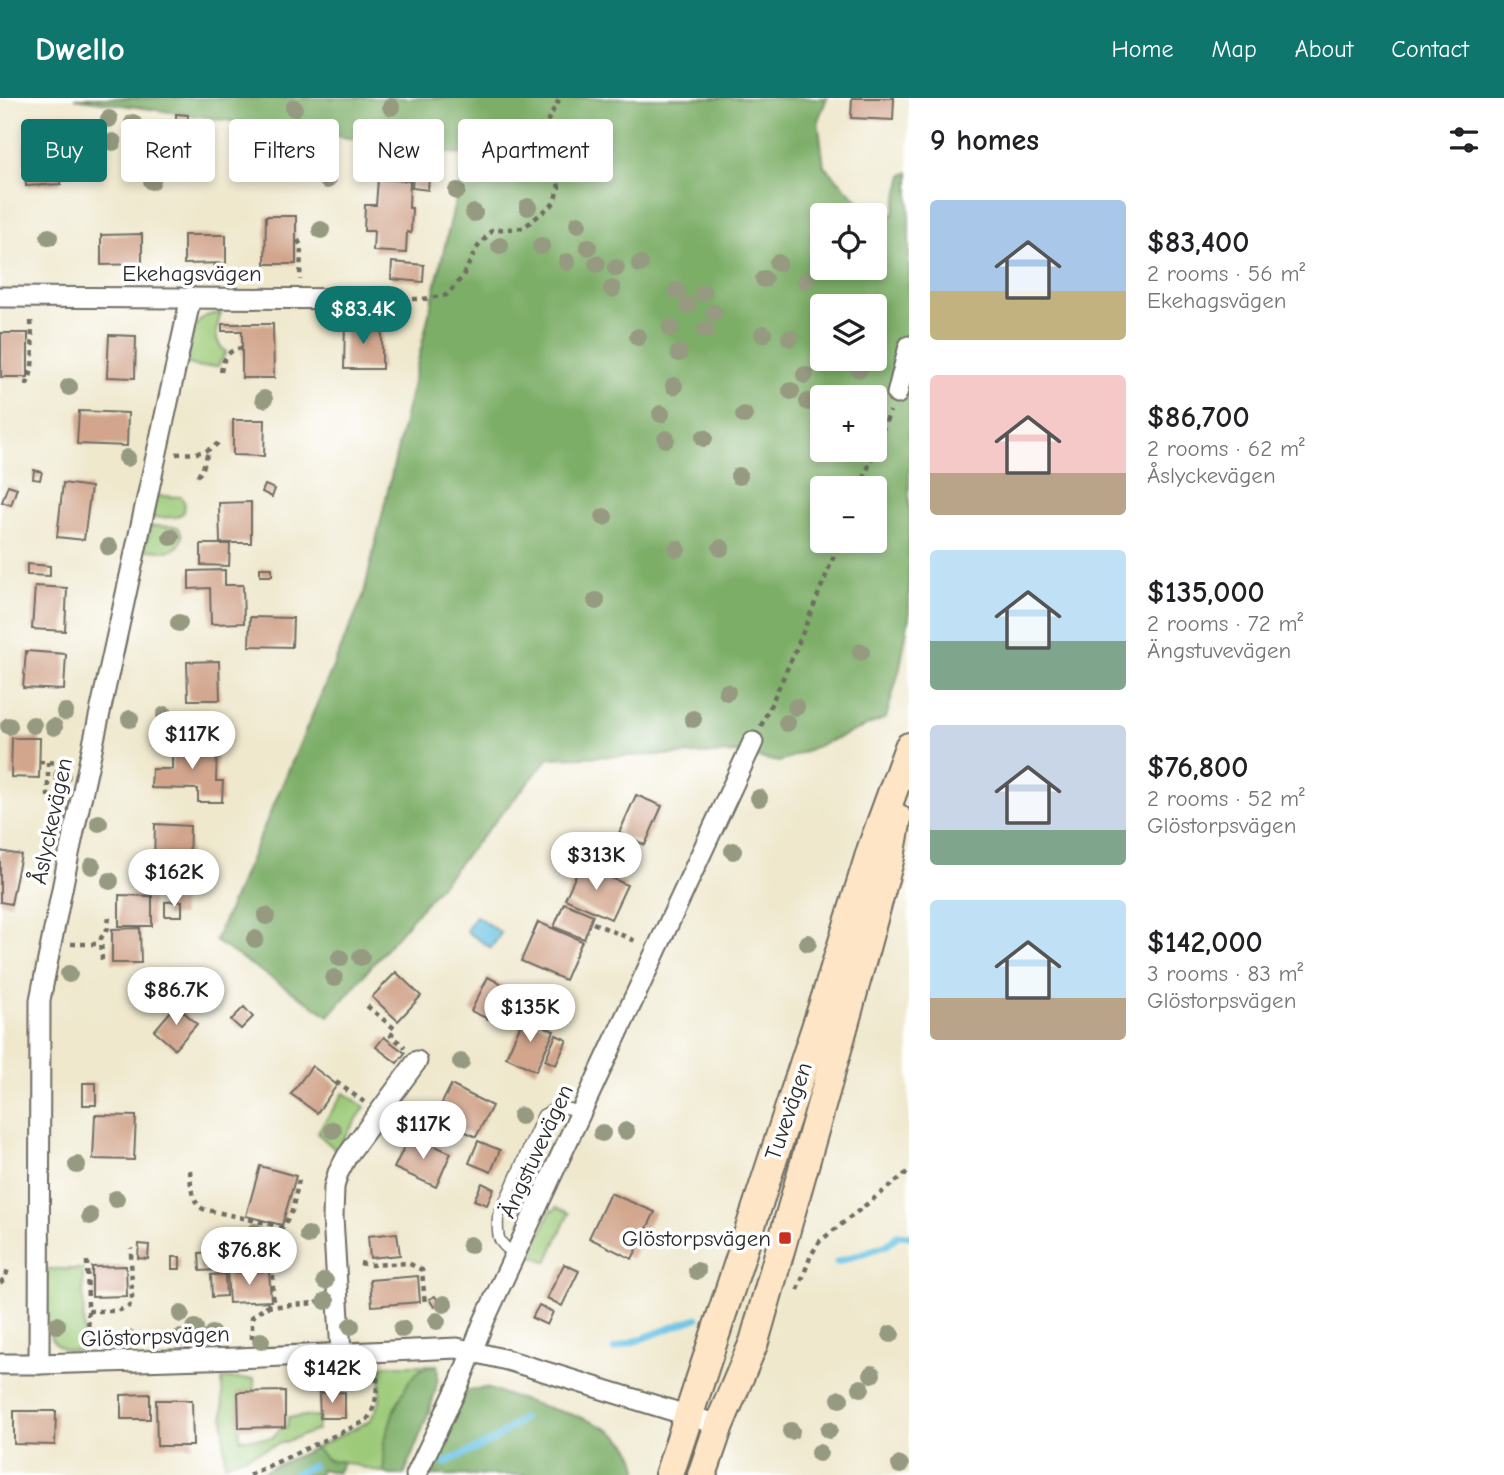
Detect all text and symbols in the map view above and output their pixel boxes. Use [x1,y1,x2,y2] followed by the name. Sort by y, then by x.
[35,30,125,68] text: Dwello
[1112,35,1173,63] text: Home
[1211,35,1257,63] text: Map
[1295,35,1353,63] text: About
[1391,35,1469,63] text: Contact
[21,119,107,182] chip: Buy
[121,119,215,182] chip: Rent
[229,119,339,182] chip: Filters
[353,119,444,182] chip: New
[458,119,613,182] chip: Apartment
[1445,121,1483,159] icon: filters
[930,123,1039,158] text: 9 homes
[810,203,887,553] map controls
[810,203,887,280] button: locate
[1147,225,1249,260] text: $83,400
[986,228,1070,312] icon: home
[122,260,262,287] street label: Ekehagsvägen
[1147,260,1305,287] text: 2 rooms · 56 m²
[306,286,420,346] pin: $83.4K
[1147,287,1286,314] text: Ekehagsvägen
[810,294,887,371] button: layers
[331,295,395,322] text: $83.4K
[810,385,887,462] button: +
[1147,400,1250,435] text: $86,700
[986,403,1070,487] icon: home
[1147,435,1305,462] text: 2 rooms · 62 m²
[1147,462,1276,489] text: Åslyckevägen
[810,476,887,553] button: −
[1147,575,1265,610] text: $135,000
[986,578,1070,662] icon: home
[1147,610,1303,637] text: 2 rooms · 72 m²
[1147,637,1291,664] text: Ängstuvevägen
[143,712,241,771] pin: $117K
[164,720,220,747] text: $117K
[1147,750,1248,785] text: $76,800
[986,753,1070,837] icon: home
[24,755,78,887] street label: Åslyckevägen
[1147,785,1305,812] text: 2 rooms · 52 m²
[1147,812,1296,839] text: Glöstorpsvägen
[547,832,645,892] pin: $313K
[567,841,625,868] text: $313K
[125,850,223,909] pin: $162K
[144,858,204,885] text: $162K
[1147,925,1263,960] text: $142,000
[986,928,1070,1012] icon: home
[1147,960,1303,987] text: 3 rooms · 83 m²
[119,968,233,1027] pin: $86.7K
[143,976,209,1003] text: $86.7K
[481,984,579,1044] pin: $135K
[1147,987,1296,1014] text: Glöstorpsvägen
[500,993,560,1020] text: $135K
[759,1059,818,1164] street label: Tuvevägen
[494,1080,579,1222] street label: Ängstuvevägen
[374,1102,472,1161] pin: $117K
[395,1110,451,1137] text: $117K
[622,1225,771,1252] place label: Glöstorpsvägen
[192,1228,306,1287] pin: $76.8K
[777,1230,793,1246] marker: Glöstorpsvägen
[217,1236,281,1263] text: $76.8K
[80,1320,230,1353] street label: Glöstorpsvägen
[283,1346,381,1405] pin: $142K
[303,1354,361,1381] text: $142K

